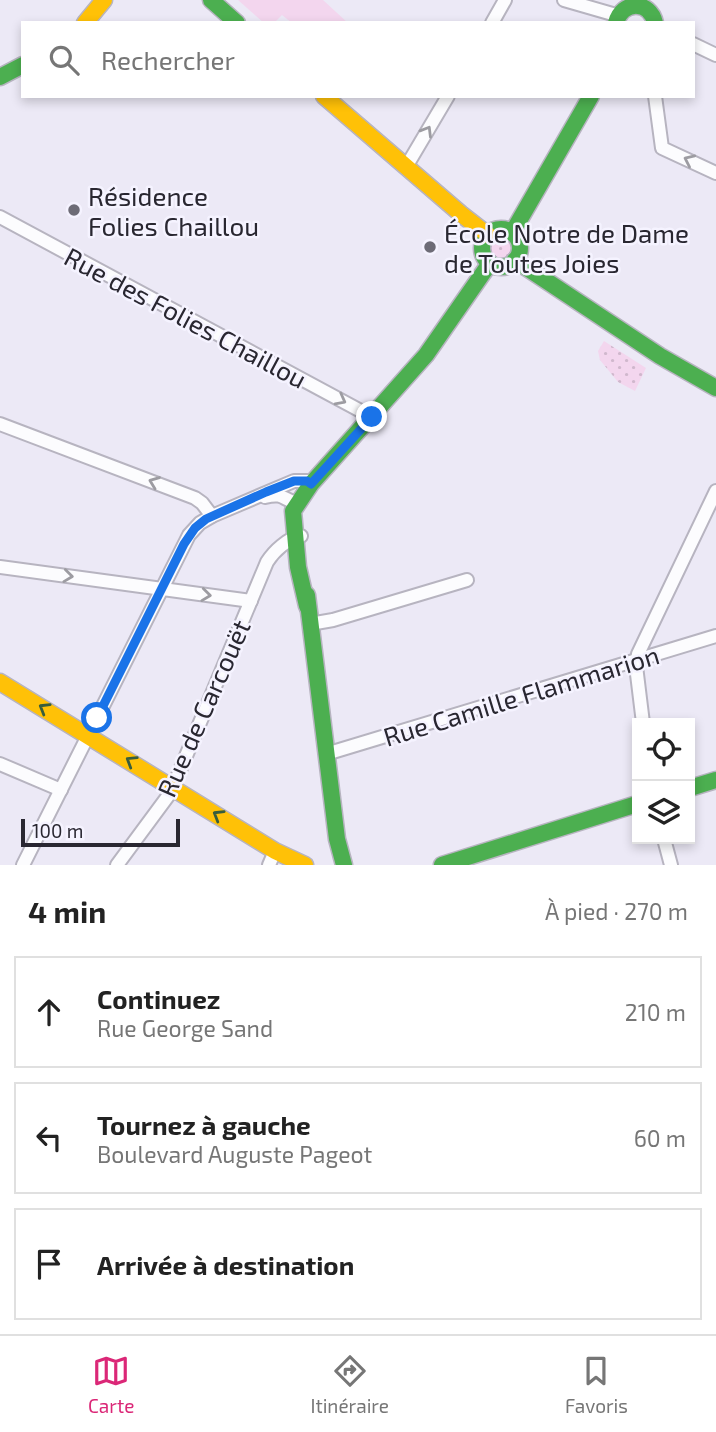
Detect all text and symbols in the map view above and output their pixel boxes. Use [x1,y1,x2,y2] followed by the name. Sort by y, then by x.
[21,21,695,98] search box
[45,41,83,79] icon: search
[101,44,235,75] text: Rechercher
[419,126,432,139] one-way arrow
[684,154,696,168] one-way arrow
[88,180,259,241] place label: Résidence Folies Chaillou
[66,202,82,218] marker: Résidence Folies Chaillou
[444,217,689,278] place label: École Notre de Dame de Toutes Joies
[422,239,438,255] marker: École Notre de Dame de Toutes Joies
[60,240,312,394] street label: Rue des Folies Chaillou
[334,392,346,405] one-way arrow
[356,401,387,432] route end
[149,477,161,491] one-way arrow
[62,568,74,583] one-way arrow
[200,588,212,603] one-way arrow
[150,615,256,801] street label: Rue de Carcouët
[379,638,663,752] street label: Rue Camille Flammarion
[81,702,112,733] route start
[39,704,52,717] one-way arrow
[632,718,695,844] map controls
[632,718,695,781] button: locate
[125,757,138,770] one-way arrow
[632,781,695,844] button: layers
[212,811,225,824] one-way arrow
[21,816,180,848] scale bar
[32,819,83,842] text: 100 m
[28,893,106,929] text: 4 min
[545,897,688,925] text: À pied · 270 m
[97,983,220,1014] text: Continuez
[30,993,68,1031] icon: ahead
[625,998,686,1026] text: 210 m
[97,1014,273,1042] text: Rue George Sand
[97,1109,311,1140] text: Tournez à gauche
[30,1119,68,1157] icon: left
[634,1124,686,1152] text: 60 m
[97,1140,372,1168] text: Boulevard Auguste Pageot
[30,1245,68,1283] icon: arrive
[97,1249,354,1280] text: Arrivée à destination
[88,1352,134,1417] tab: Carte
[310,1352,389,1417] tab: Itinéraire
[565,1352,628,1417] tab: Favoris

